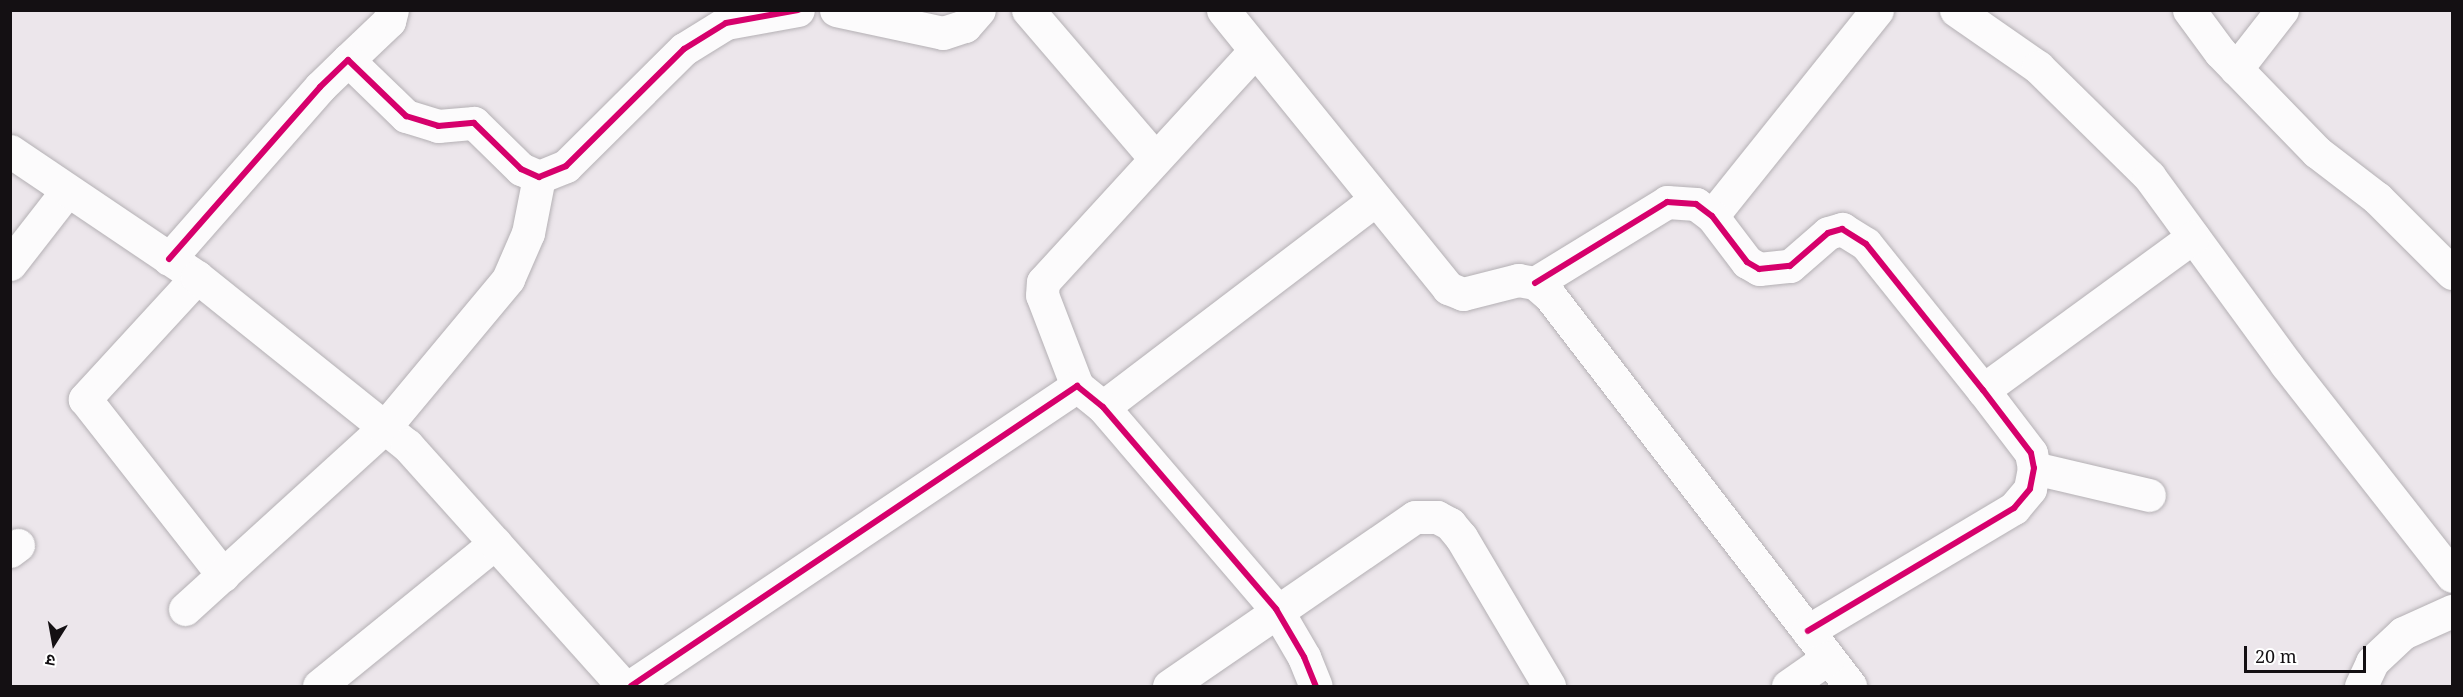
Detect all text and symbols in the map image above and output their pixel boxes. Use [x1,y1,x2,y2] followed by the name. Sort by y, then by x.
[24,613,84,673] north arrow
[2247,634,2368,672] scale bar
[2255,644,2297,668] text: 20 m
[44,649,57,672] text: उ

